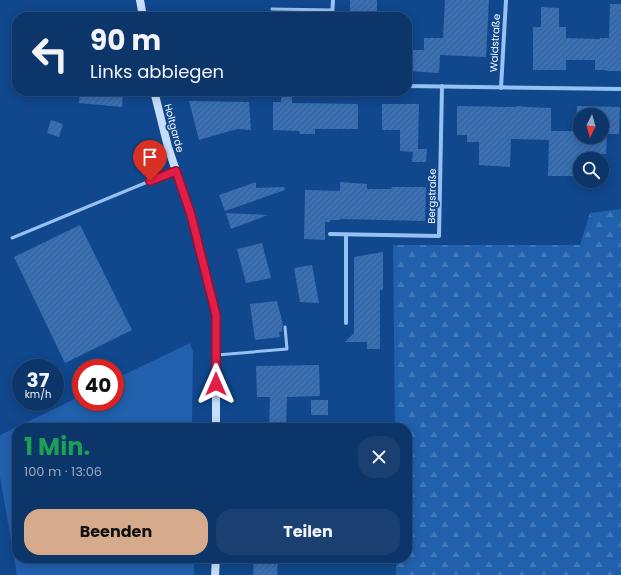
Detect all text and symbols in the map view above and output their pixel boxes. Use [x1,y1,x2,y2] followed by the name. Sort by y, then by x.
[486,14,504,72] street label: Waldstraße
[90,21,161,60] text: 90 m
[24,28,76,80] icon: left
[90,59,224,84] text: Links abbiegen
[160,102,188,154] street label: Holtgarde
[573,108,609,144] north arrow
[573,108,609,188] map controls
[133,140,167,181] pin
[139,146,161,168] icon: arrive
[573,152,609,188] button: search
[424,168,440,224] street label: Bergstraße
[72,359,124,411] speed limit sign: 40
[195,363,237,405] position arrow
[27,366,49,394] text: 37
[25,387,51,402] text: km/h
[24,430,90,463] text: 1 Min.
[358,436,400,478] button: close
[24,462,102,481] text: 100 m · 13:06
[24,509,208,555] button: Beenden
[216,509,400,555] button: Teilen

